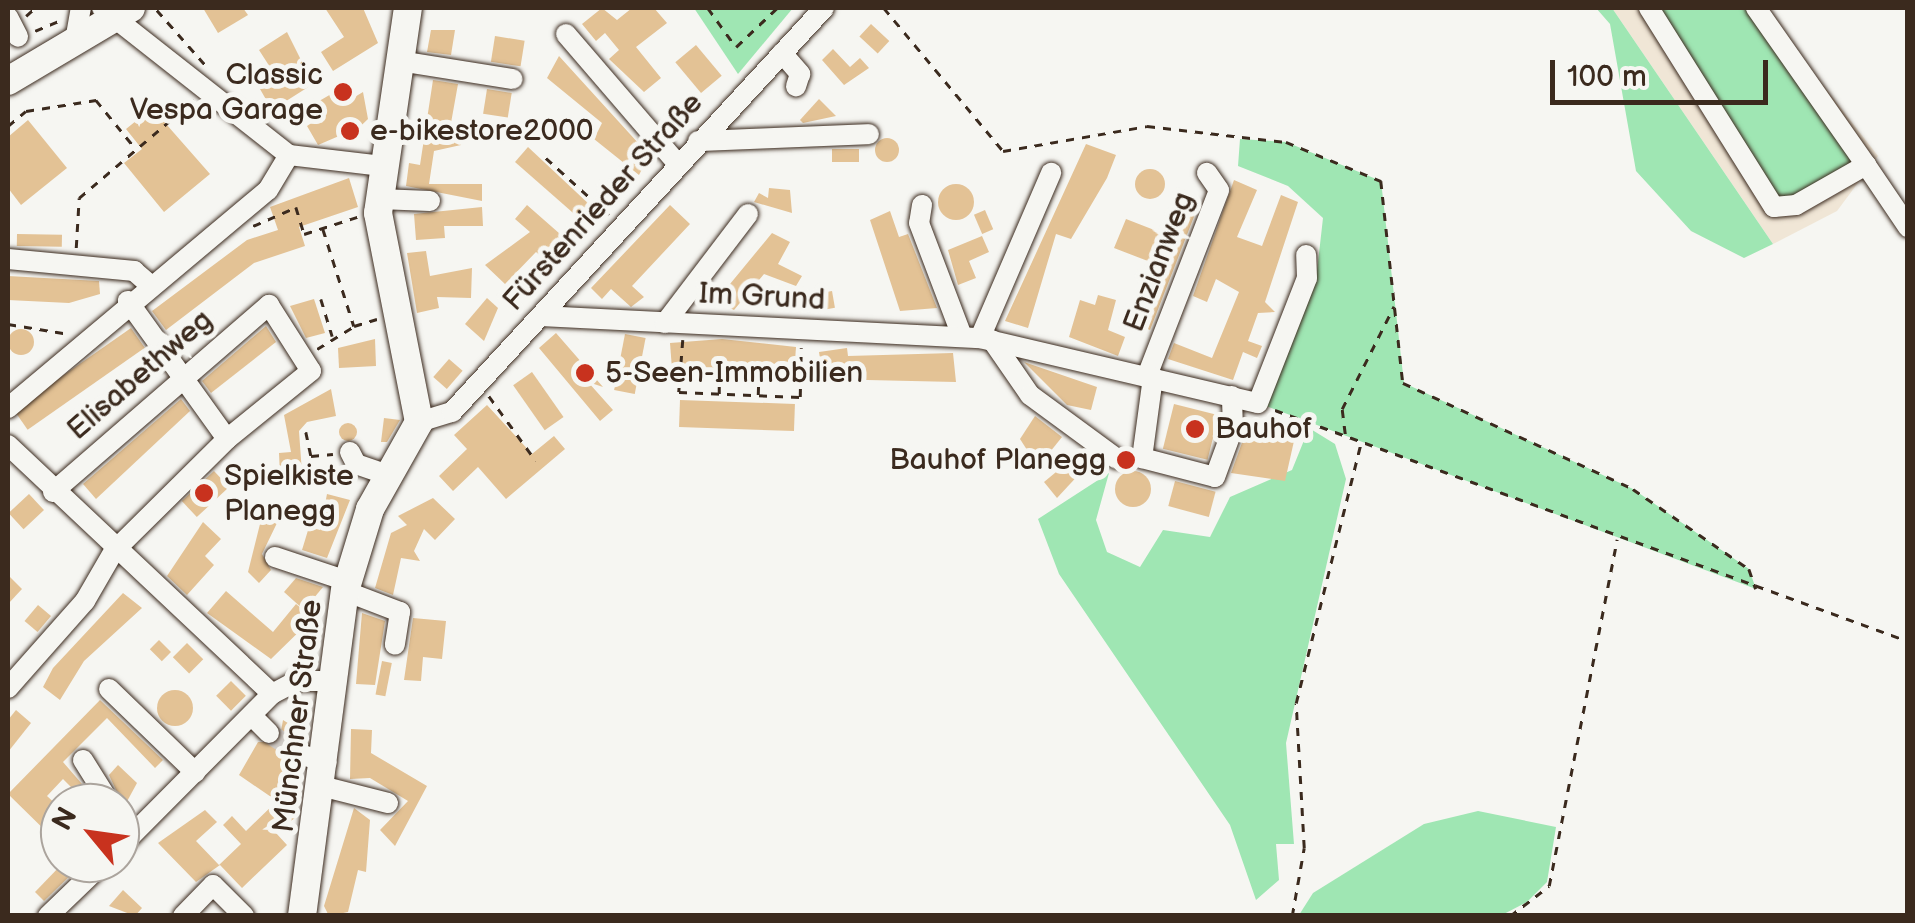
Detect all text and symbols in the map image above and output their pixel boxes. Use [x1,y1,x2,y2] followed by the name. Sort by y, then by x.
[1555,40,1772,102] scale bar
[130,57,323,128] place label: Classic Vespa Garage
[1567,59,1647,95] text: 100 m
[332,81,354,103] marker: Classic Vespa Garage
[495,85,711,319] street label: Fürstenrieder Straße
[370,113,593,149] place label: e-bikestore2000
[339,120,361,142] marker: e-bikestore2000
[1116,187,1202,337] street label: Enzianweg
[698,276,826,318] street label: Im Grund
[60,302,220,448] street label: Elisabethweg
[605,355,863,391] place label: 5-Seen-Immobilien
[574,362,596,384] marker: 5-Seen-Immobilien
[1215,411,1312,447] place label: Bauhof
[1184,418,1206,440] marker: Bauhof
[889,442,1106,478] place label: Bauhof Planegg
[1115,449,1137,471] marker: Bauhof Planegg
[224,458,354,528] place label: Spielkiste Planegg
[193,482,215,504] marker: Spielkiste Planegg
[266,597,330,835] street label: Münchner Straße
[40,783,140,883] north arrow
[46,802,85,836] text: N

